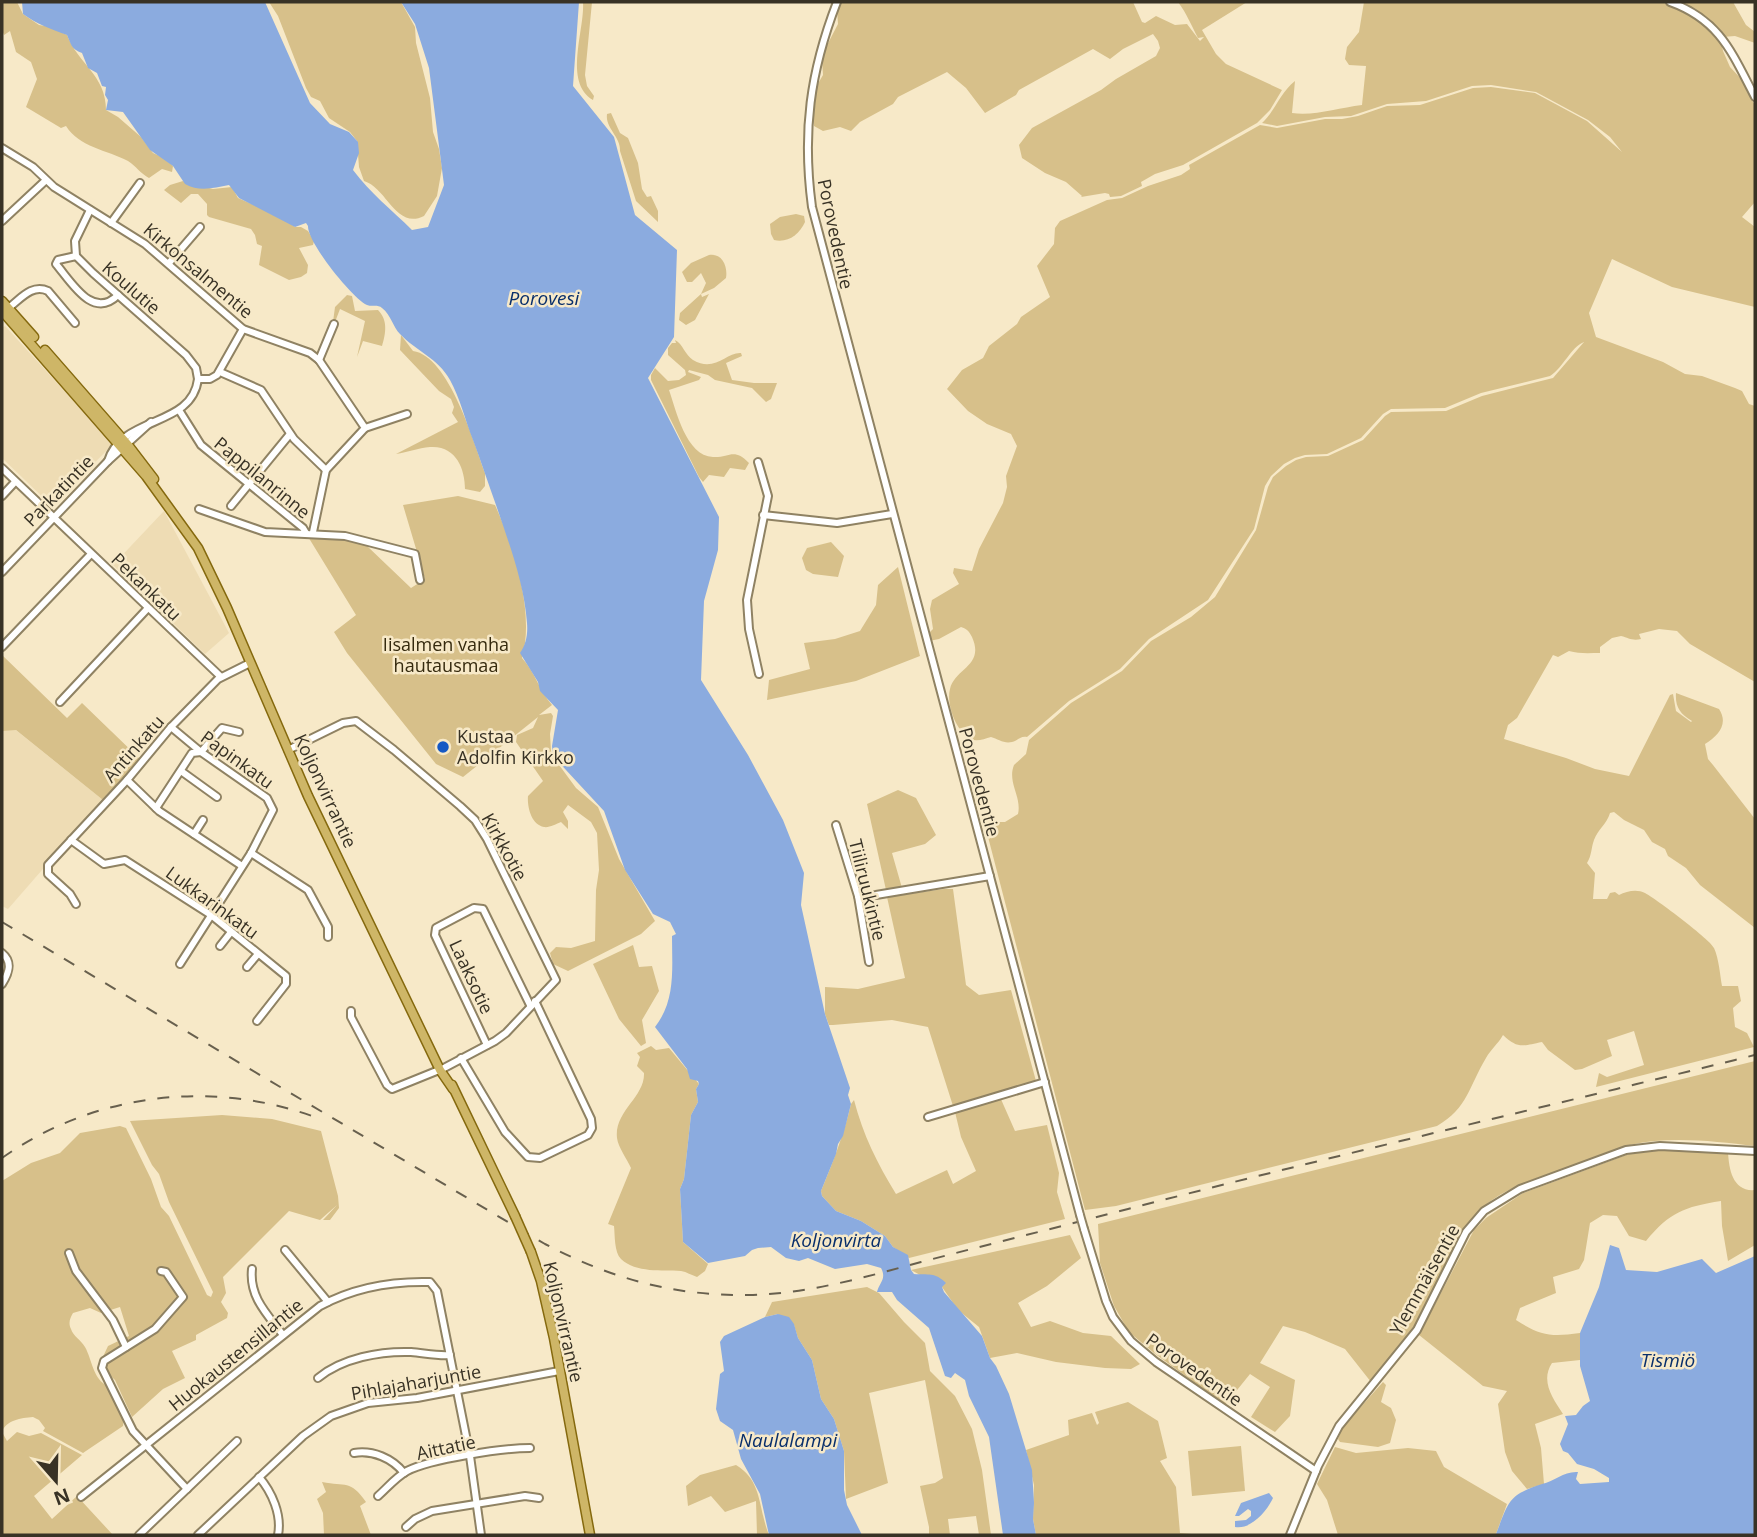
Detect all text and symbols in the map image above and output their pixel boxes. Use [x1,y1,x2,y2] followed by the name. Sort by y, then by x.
[813,176,859,291] street label: Porovedentie
[139,217,259,323] street label: Kirkonsalmentie
[98,255,166,319] street label: Koulutie
[509,285,581,311] water label: Porovesi
[210,431,316,523] street label: Pappilanrinne
[18,449,98,531] street label: Parkatintie
[107,547,187,626] street label: Pekankatu
[383,632,509,677] park label: Iisalmen vanha hautausmaa
[98,710,169,787] street label: Antinkatu
[457,724,574,769] place label: Kustaa Adolfin Kirkko
[954,724,1006,839] street label: Porovedentie
[196,725,279,794] street label: Papinkatu
[289,730,363,851] street label: Koljonvirrantie
[435,739,451,755] marker: Kustaa Adolfin Kirkko
[477,808,533,885] street label: Kirkkotie
[844,837,892,943] street label: Tiiliruukintie
[161,860,264,944] street label: Lukkarinkatu
[444,936,500,1018] street label: Laaksotie
[1384,1220,1465,1339] street label: Ylemmäisentie
[791,1227,882,1253] water label: Koljonvirta
[538,1259,590,1384] street label: Koljonvirrantie
[163,1293,307,1416] street label: Huokaustensillantie
[1142,1327,1247,1411] street label: Porovedentie
[1641,1347,1695,1373] water label: Tismiö
[349,1359,483,1405] street label: Pihlajaharjuntie
[739,1427,838,1453] water label: Naulalampi
[414,1429,478,1465] street label: Aittatie
[21,1446,91,1516] north arrow
[50,1482,74,1512] text: N

